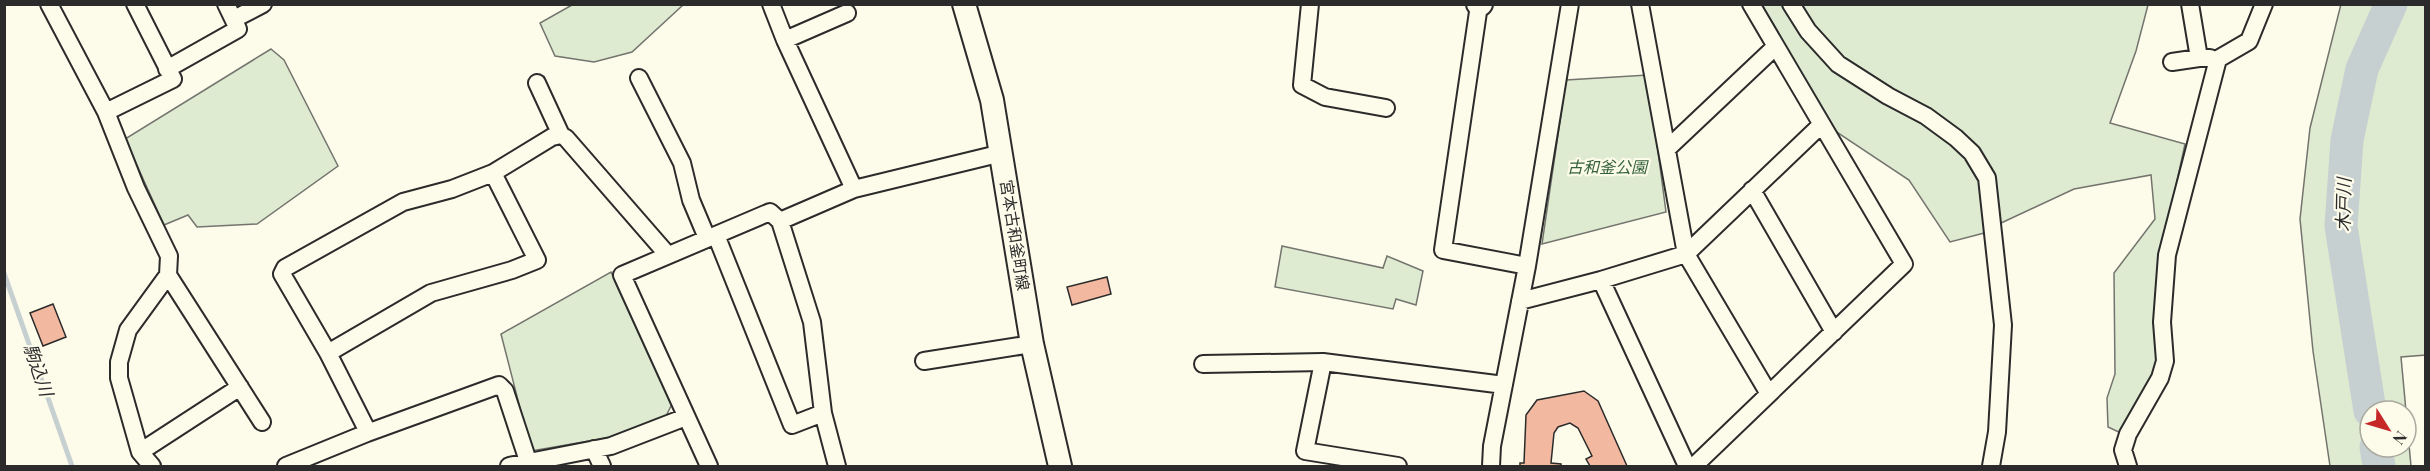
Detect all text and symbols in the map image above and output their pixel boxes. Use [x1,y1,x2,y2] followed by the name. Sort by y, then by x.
[1567,156,1649,177] park label: 古和釜公園
[2331,176,2356,232] water label: 木戸川
[996,178,1035,292] street label: 宮本古和釜町線
[19,340,60,401] water label: 駒込川
[2358,399,2418,459] north arrow
[2388,427,2412,450] text: N

